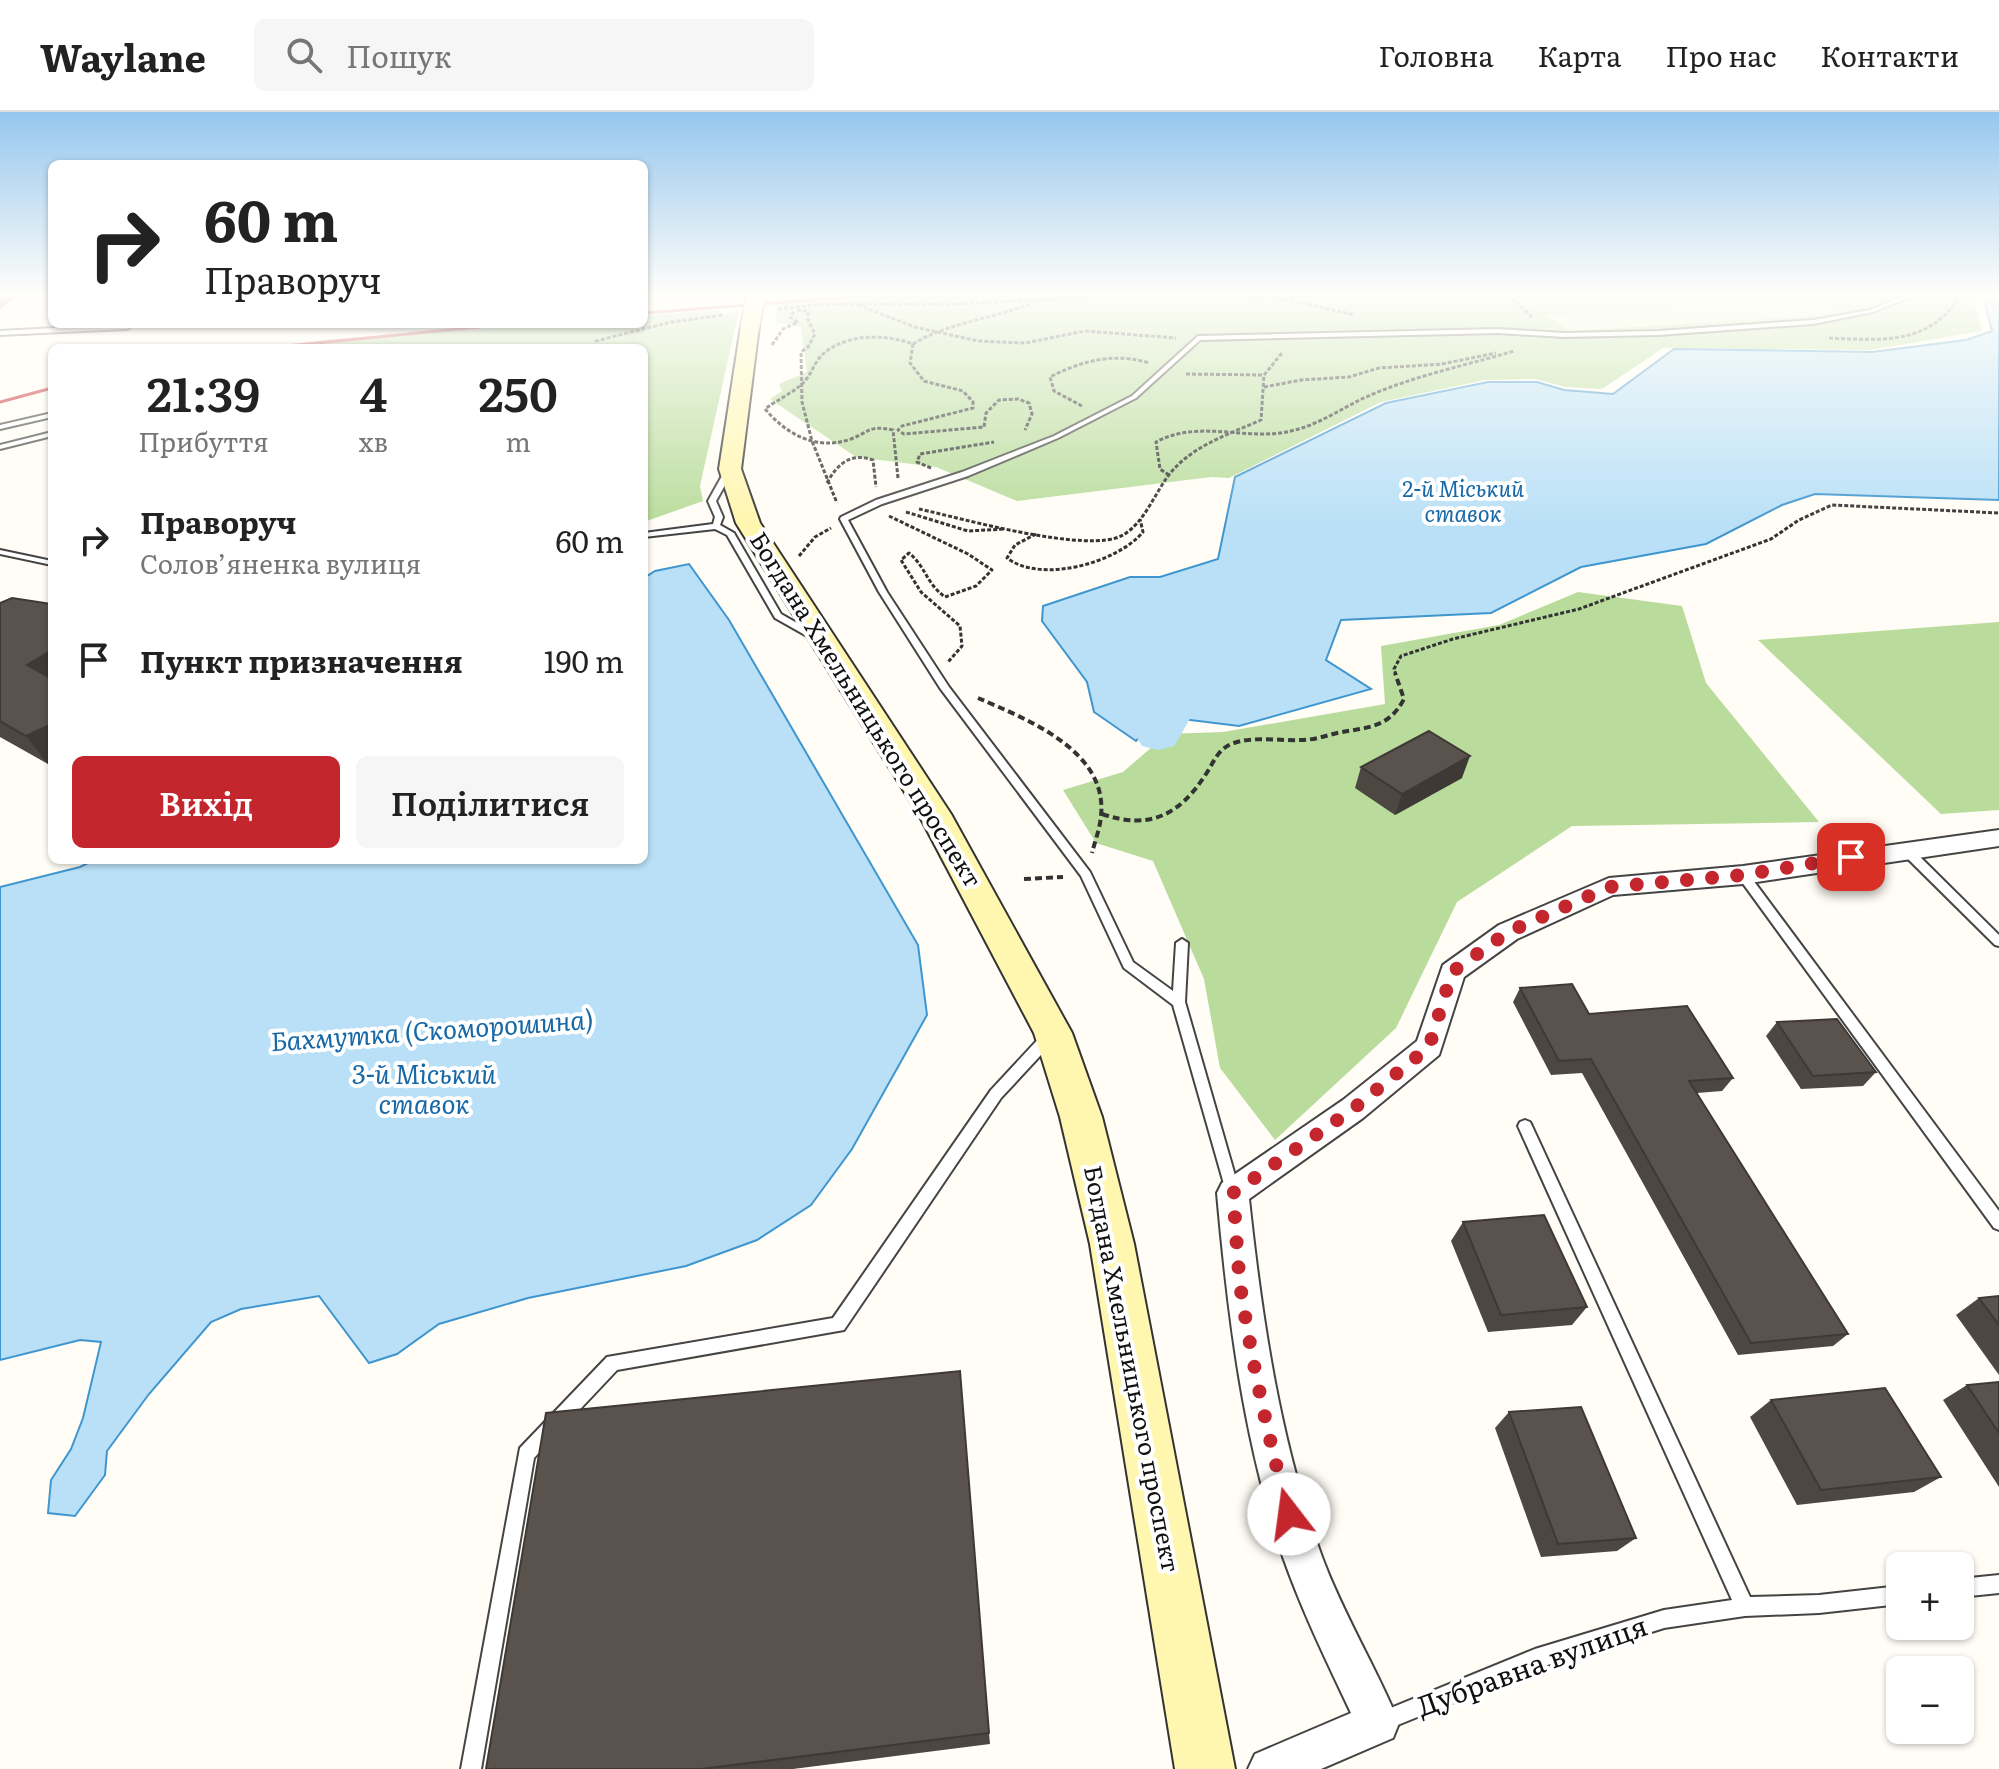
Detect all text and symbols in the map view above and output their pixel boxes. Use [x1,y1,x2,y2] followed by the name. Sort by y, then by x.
[254,19,814,91] search box
[40,27,206,84] text: Waylane
[282,33,326,77] icon: search
[346,33,452,77] text: Пошук
[1379,34,1494,76] text: Головна
[1538,34,1621,76] text: Карта
[1665,34,1776,76] text: Про нас
[1820,34,1959,76] text: Контакти
[204,176,338,259] text: 60 m
[72,192,176,296] icon: right
[204,252,382,305] text: Праворуч
[147,356,260,427] text: 21:39
[360,356,387,427] text: 4
[478,356,558,427] text: 250
[138,421,269,460] text: Прибуття
[359,421,388,460] text: хв
[505,421,531,460] text: m
[1402,471,1524,529] water label: 2-й Міський ставок
[140,499,296,543] text: Праворуч
[72,518,116,562] icon: right
[555,518,624,562] text: 60 m
[743,524,992,893] street label: Богдана Хмельницького проспект
[140,543,421,582] text: Солов’яненка вулиця
[72,638,116,682] icon: arrive
[140,638,463,682] text: Пункт призначення
[544,638,624,682] text: 190 m
[72,756,340,848] button: Вихід
[356,756,624,848] button: Поділитися
[1817,823,1885,891] pin
[1829,835,1873,879] icon: arrive
[269,998,595,1059] water label: Бахмутка (Скоморошина)
[352,1053,497,1122] water label: 3-й Міський ставок
[1077,1162,1190,1575] street label: Богдана Хмельницького проспект
[1247,1472,1331,1556] position arrow
[1886,1552,1974,1744] map controls
[1886,1552,1974,1640] button: +
[1410,1603,1653,1725] street label: Дубравна вулиця
[1886,1656,1974,1744] button: −

